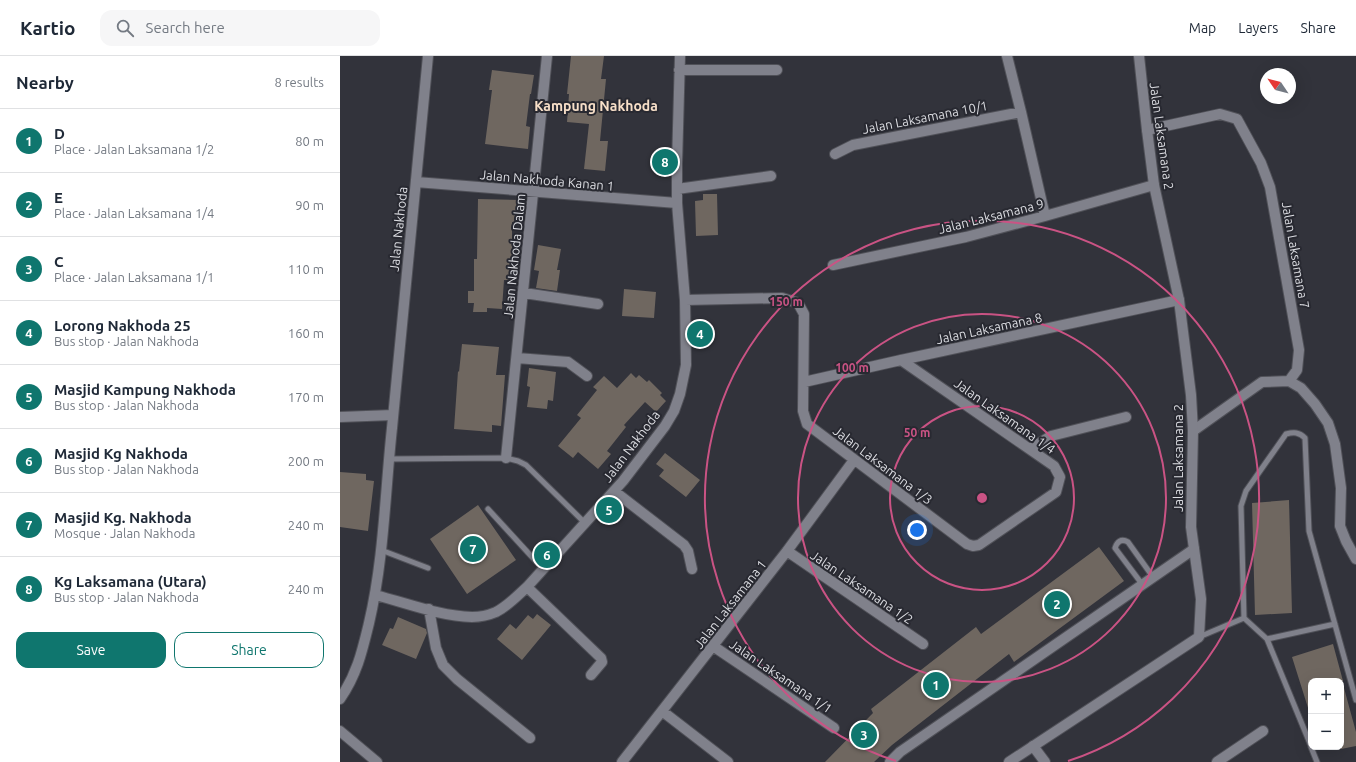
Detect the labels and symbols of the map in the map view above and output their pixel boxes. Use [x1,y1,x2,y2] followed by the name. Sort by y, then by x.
[1260,68,1296,104] north arrow
[1148,81,1176,191] street label: Jalan Laksamana 2
[534,98,658,114] district label: Kampung Nakhoda
[861,98,989,136] street label: Jalan Laksamana 10/1
[652,147,678,177] pin: 8
[479,167,615,193] street label: Jalan Nakhoda Kanan 1
[387,186,409,272] street label: Jalan Nakhoda
[500,193,528,319] street label: Jalan Nakhoda Dalam
[937,196,1045,236] street label: Jalan Laksamana 9
[1280,201,1312,309] street label: Jalan Laksamana 7
[769,295,803,308] text: 150 m
[935,310,1043,346] street label: Jalan Laksamana 8
[687,319,713,349] pin: 4
[835,361,869,374] text: 100 m
[952,376,1058,456] street label: Jalan Laksamana 1/4
[1171,404,1185,512] street label: Jalan Laksamana 2
[600,408,662,484] street label: Jalan Nakhoda
[831,423,935,507] street label: Jalan Laksamana 1/3
[904,426,930,439] text: 50 m
[975,491,989,505] centre of rings
[596,495,622,525] pin: 5
[907,520,927,540] your location
[460,534,486,564] pin: 7
[534,540,560,570] pin: 6
[808,548,916,626] street label: Jalan Laksamana 1/2
[691,557,769,651] street label: Jalan Laksamana 1
[1044,589,1070,619] pin: 2
[727,637,835,715] street label: Jalan Laksamana 1/1
[923,670,949,700] pin: 1
[851,720,877,750] pin: 3

